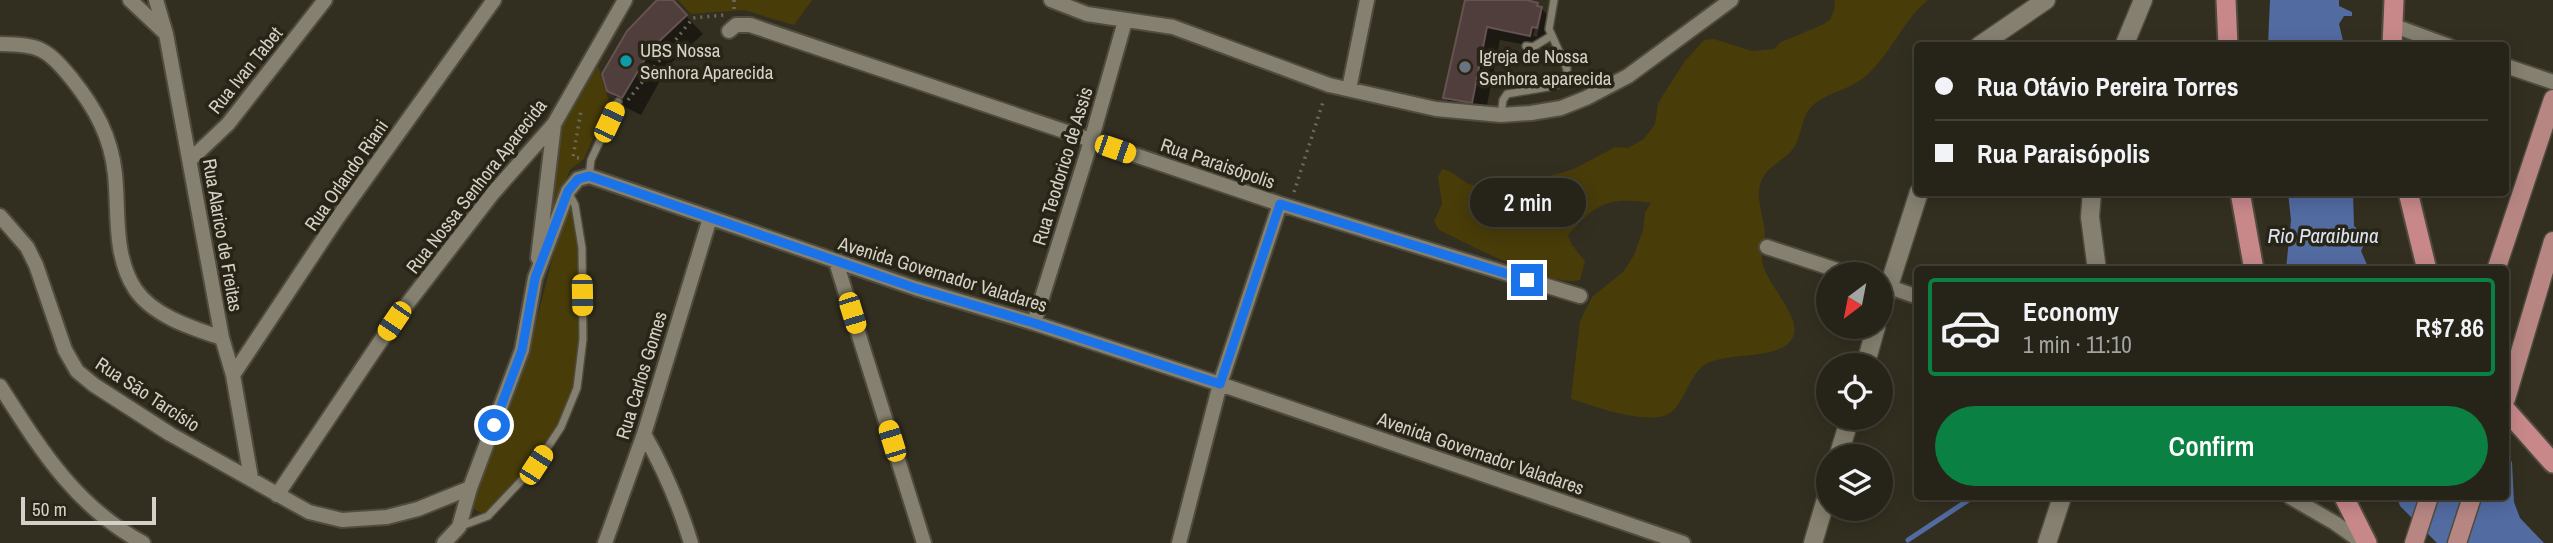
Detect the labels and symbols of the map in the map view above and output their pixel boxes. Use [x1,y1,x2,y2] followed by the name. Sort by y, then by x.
[202,21,289,119] street label: Rua Ivan Tabet
[640,37,774,85] place label: UBS Nossa Senhora Aparecida
[1479,43,1612,91] place label: Igreja de Nossa Senhora aparecida
[618,53,634,69] marker: UBS Nossa Senhora Aparecida
[1457,59,1473,75] marker: Igreja de Nossa Senhora aparecida
[1026,83,1099,248] street label: Rua Teodorico de Assis
[400,93,553,279] street label: Rua Nossa Senhora Aparecida
[591,99,628,145] car
[298,114,394,236] street label: Rua Orlando Riani
[1157,131,1279,195] street label: Rua Paraisópolis
[1092,132,1139,166] car
[197,156,249,314] street label: Rua Alarico de Freitas
[1469,178,1585,228] callout: 2 min
[2267,221,2379,250] water label: Rio Paraibuna
[835,230,1051,318] street label: Avenida Governador Valadares
[1816,262,1894,340] north arrow
[1511,264,1543,296] route end
[572,274,593,316] car
[836,290,869,336] car
[374,298,415,344] car
[609,308,673,442] street label: Rua Carlos Gomes
[91,351,205,437] street label: Rua São Tarcísio
[1373,405,1588,501] street label: Avenida Governador Valadares
[478,409,510,441] route start
[876,418,909,464] car
[516,442,557,488] car
[21,494,156,526] scale bar

